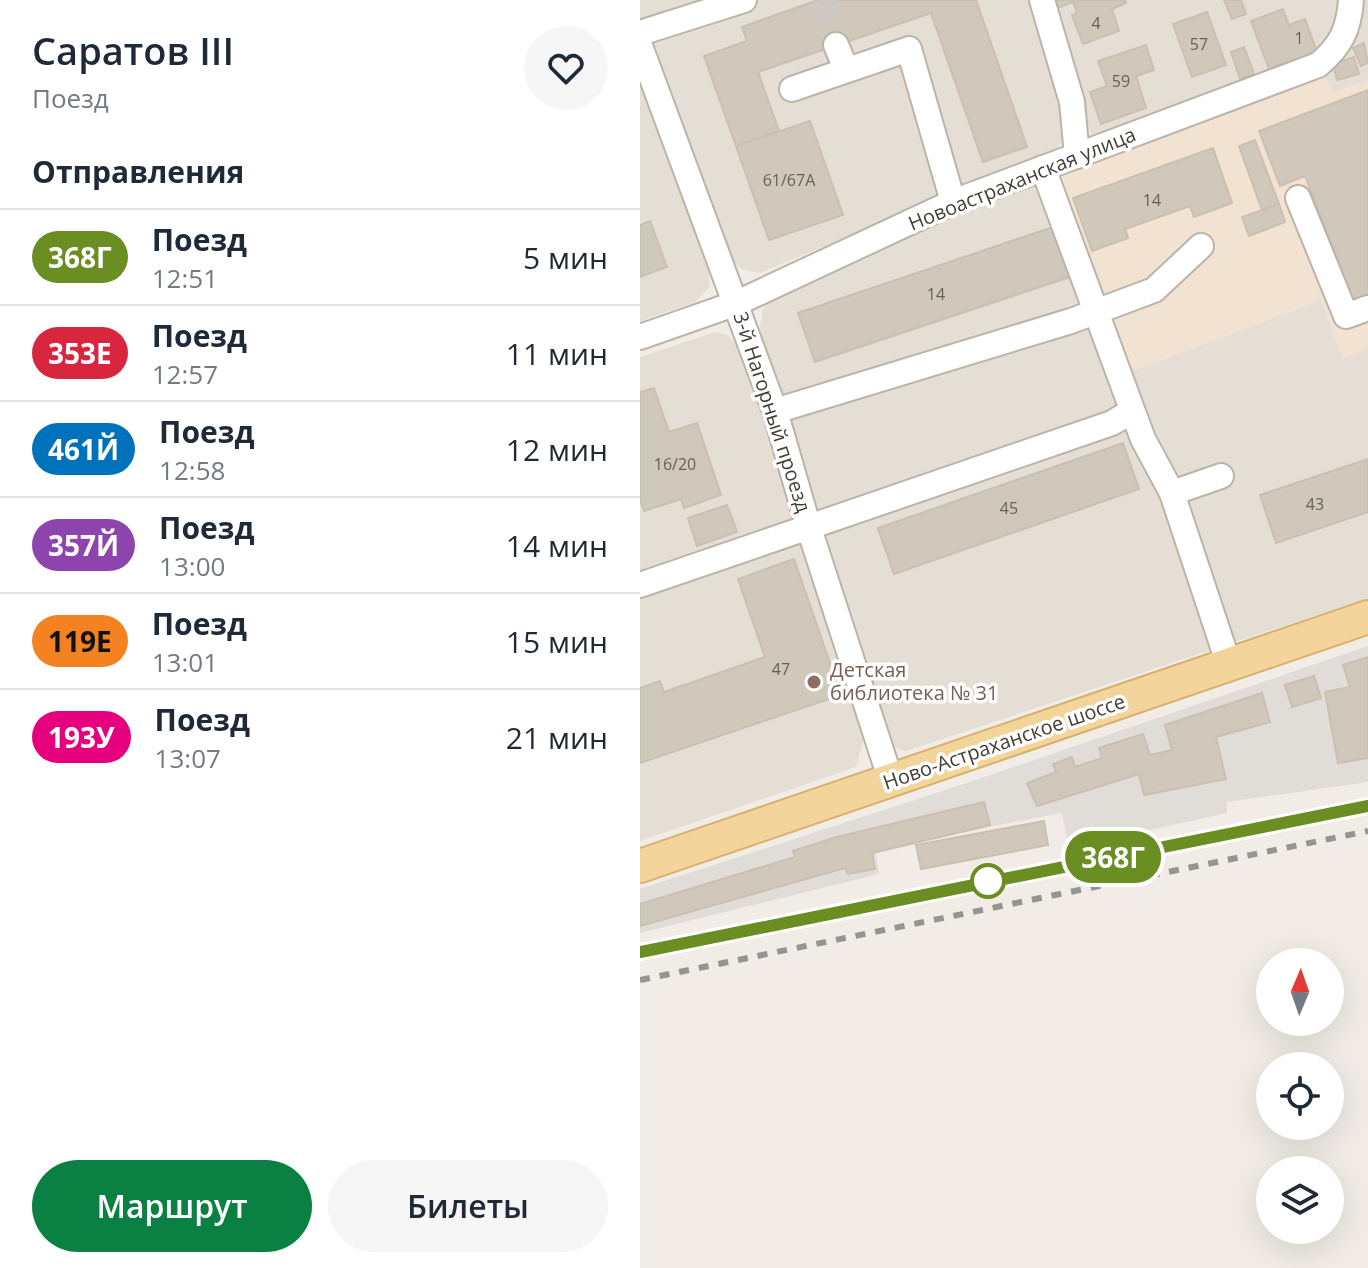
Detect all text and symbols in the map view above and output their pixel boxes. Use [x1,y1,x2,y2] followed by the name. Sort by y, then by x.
[1091,12,1101,34] house number: 4
[32,24,234,76] text: Саратов III
[524,26,608,110] button: heart
[1294,27,1304,49] house number: 1
[1190,33,1208,55] house number: 57
[1112,70,1130,92] house number: 59
[32,80,109,116] text: Поезд
[904,120,1140,237] street label: Новоастраханская улица
[32,151,244,192] text: Отправления
[763,169,816,191] house number: 61/67А
[1143,189,1161,211] house number: 14
[152,219,247,260] text: Поезд
[523,237,608,278] text: 5 мин
[48,238,112,276] text: 368Г
[152,260,218,296] text: 12:51
[927,283,945,305] house number: 14
[727,308,818,516] street label: 3-й Нагорный проезд
[152,315,247,356] text: Поезд
[506,333,608,374] text: 11 мин
[48,334,112,372] text: 353Е
[152,356,218,392] text: 12:57
[159,411,254,452] text: Поезд
[506,429,608,470] text: 12 мин
[48,430,119,468] text: 461Й
[159,452,225,488] text: 12:58
[654,453,696,475] house number: 16/20
[1306,493,1324,515] house number: 43
[1000,497,1018,519] house number: 45
[159,507,254,548] text: Поезд
[506,525,608,566] text: 14 мин
[48,526,119,564] text: 357Й
[159,548,225,584] text: 13:00
[152,603,247,644] text: Поезд
[506,621,608,662] text: 15 мин
[48,622,112,660] text: 119Е
[152,644,218,680] text: 13:01
[830,656,998,706] place label: Детская библиотека № 31
[772,658,790,680] house number: 47
[805,673,823,691] marker: Детская библиотека № 31
[879,687,1129,796] street label: Ново-Астраханское шоссе
[155,699,250,740] text: Поезд
[506,717,608,758] text: 21 мин
[48,718,115,756] text: 193У
[155,740,221,776] text: 13:07
[1057,831,1169,883] line badge: 368Г
[1081,838,1145,876] text: 368Г
[971,864,1005,898] unlabelled marker
[1256,948,1344,1036] north arrow
[1256,948,1344,1244] map controls
[1256,1052,1344,1140] button: locate
[1256,1156,1344,1244] button: layers
[32,1160,312,1252] button: Маршрут
[328,1160,608,1252] button: Билеты

